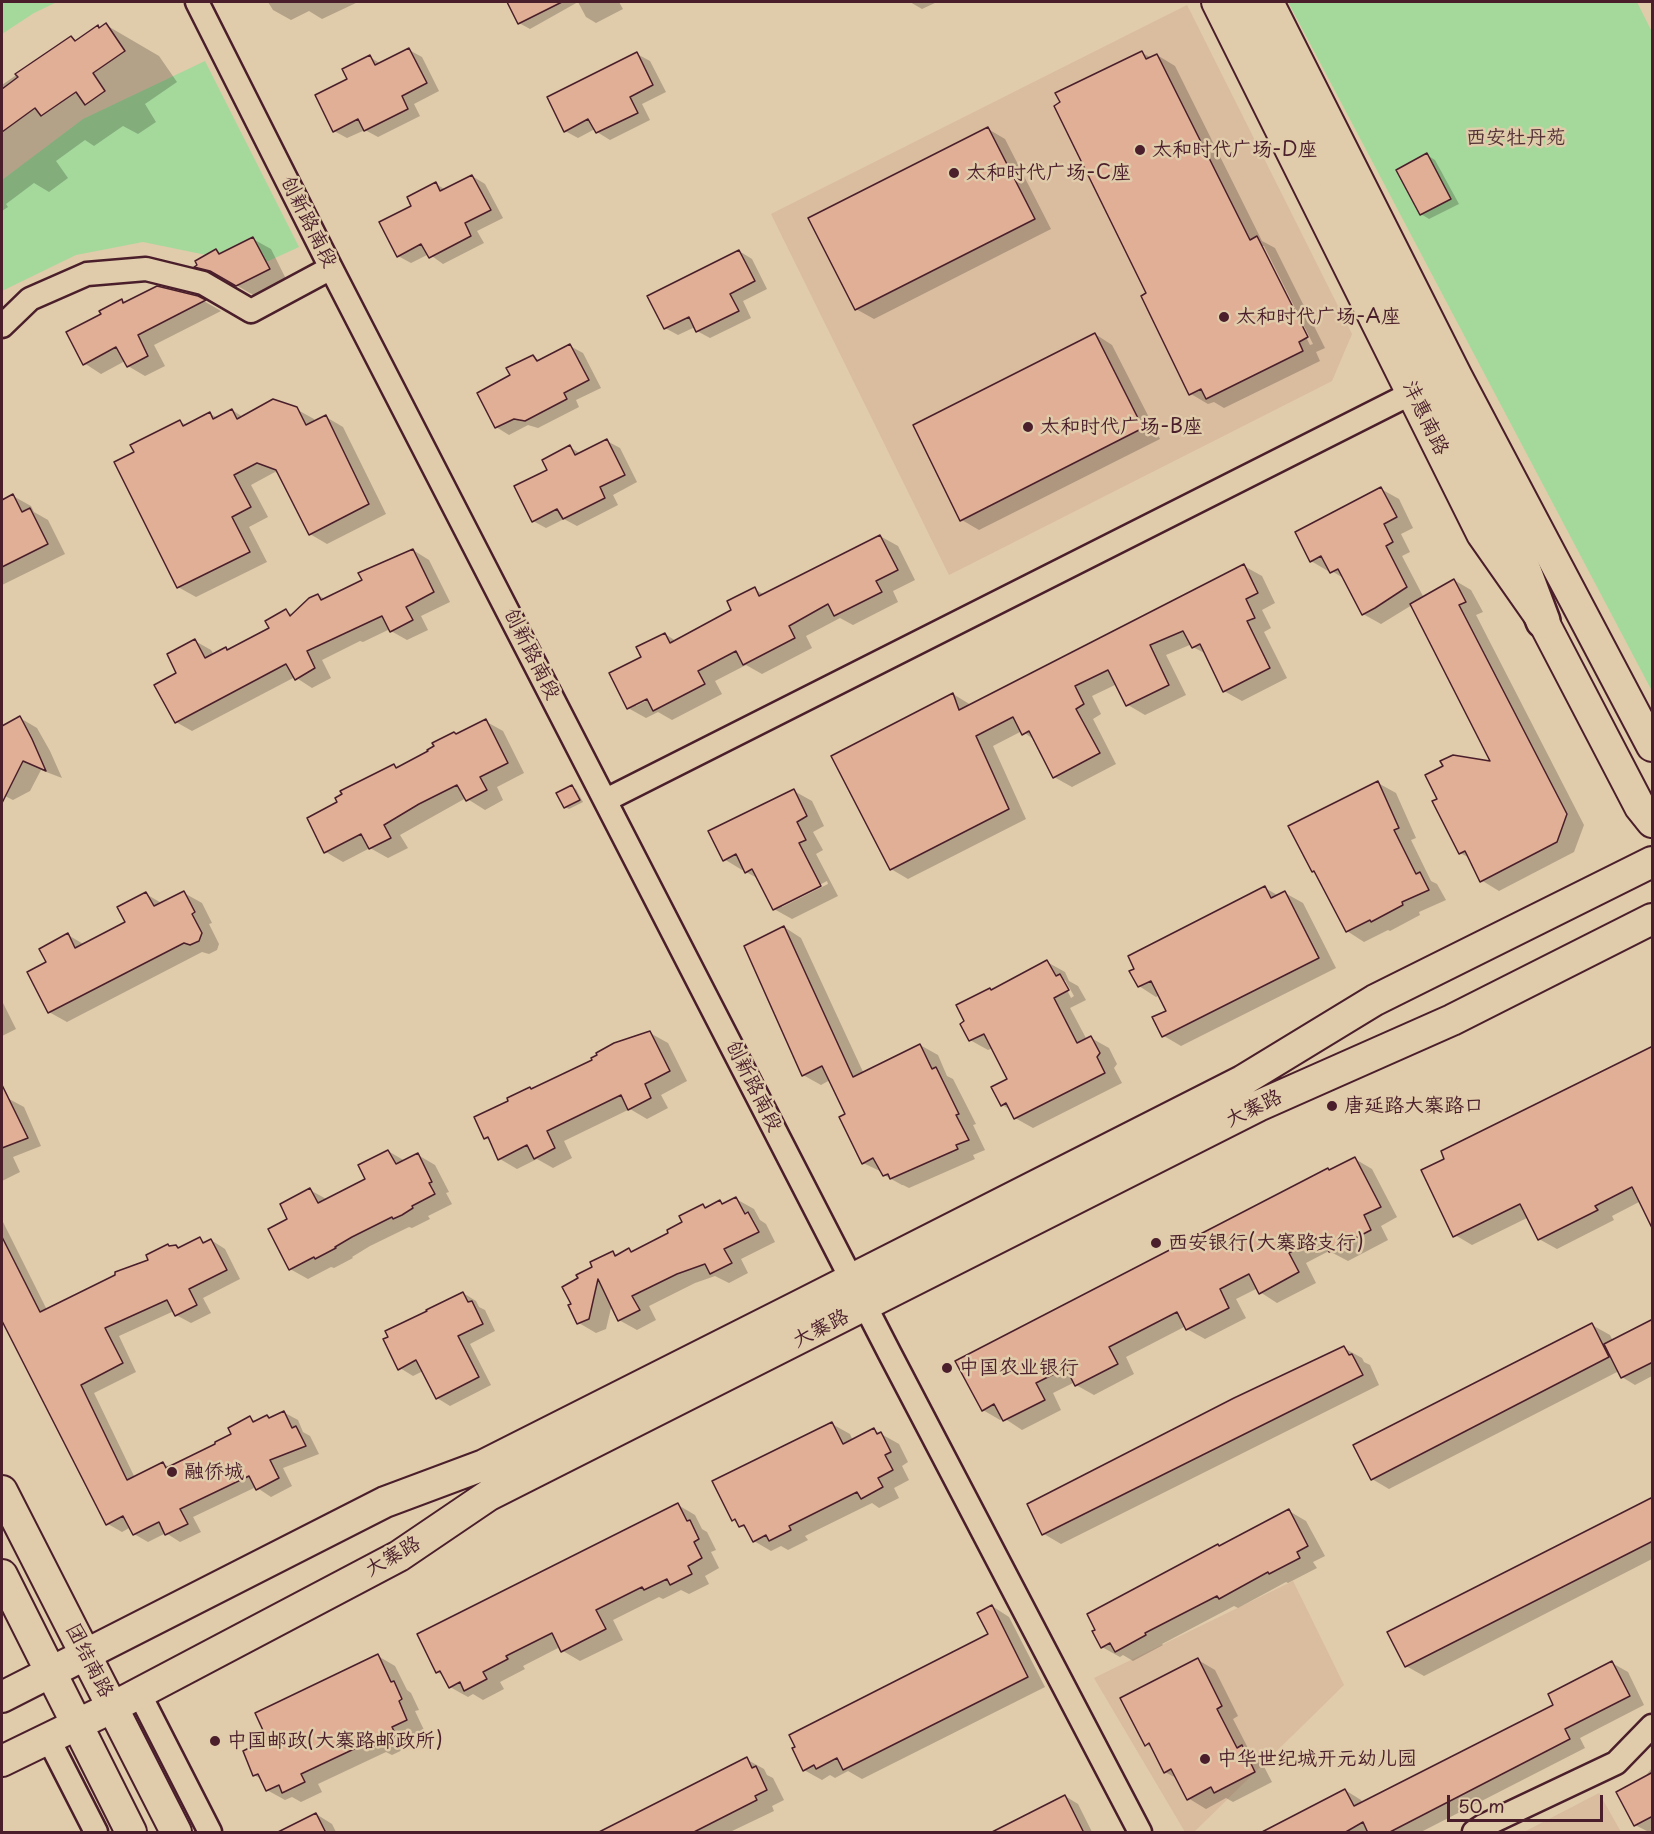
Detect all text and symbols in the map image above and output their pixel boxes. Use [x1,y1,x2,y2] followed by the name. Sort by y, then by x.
[1466,126,1566,150] park label: 西安牡丹苑
[1152,138,1317,162] place label: 太和时代广场-D座
[1133,143,1147,157] marker: 太和时代广场-D座
[966,161,1131,185] place label: 太和时代广场-C座
[947,166,961,180] marker: 太和时代广场-C座
[275,172,341,272] street label: 创新路南段
[1236,305,1401,329] place label: 太和时代广场-A座
[1217,310,1231,324] marker: 太和时代广场-A座
[1397,377,1453,459] street label: 沣惠南路
[1040,415,1203,439] place label: 太和时代广场-B座
[1021,420,1035,434] marker: 太和时代广场-B座
[498,604,564,704] street label: 创新路南段
[720,1036,786,1136] street label: 创新路南段
[1222,1085,1286,1133] street label: 大寨路
[1344,1094,1484,1118] place label: 唐延路大寨路口
[1325,1099,1339,1113] marker: 唐延路大寨路口
[1168,1231,1364,1255] place label: 西安银行(大寨路支行)
[1149,1236,1163,1250] marker: 西安银行(大寨路支行)
[789,1305,853,1353] street label: 大寨路
[959,1356,1079,1380] place label: 中国农业银行
[940,1361,954,1375] marker: 中国农业银行
[184,1460,244,1484] place label: 融侨城
[165,1465,179,1479] marker: 融侨城
[361,1532,425,1582] street label: 大寨路
[60,1620,118,1702] street label: 团结南路
[227,1729,443,1753] place label: 中国邮政(大寨路邮政所)
[208,1734,222,1748] marker: 中国邮政(大寨路邮政所)
[1217,1747,1417,1771] place label: 中华世纪城开元幼儿园
[1198,1752,1212,1766] marker: 中华世纪城开元幼儿园
[1450,1783,1606,1821] scale bar
[1458,1792,1505,1819] text: 50 m

